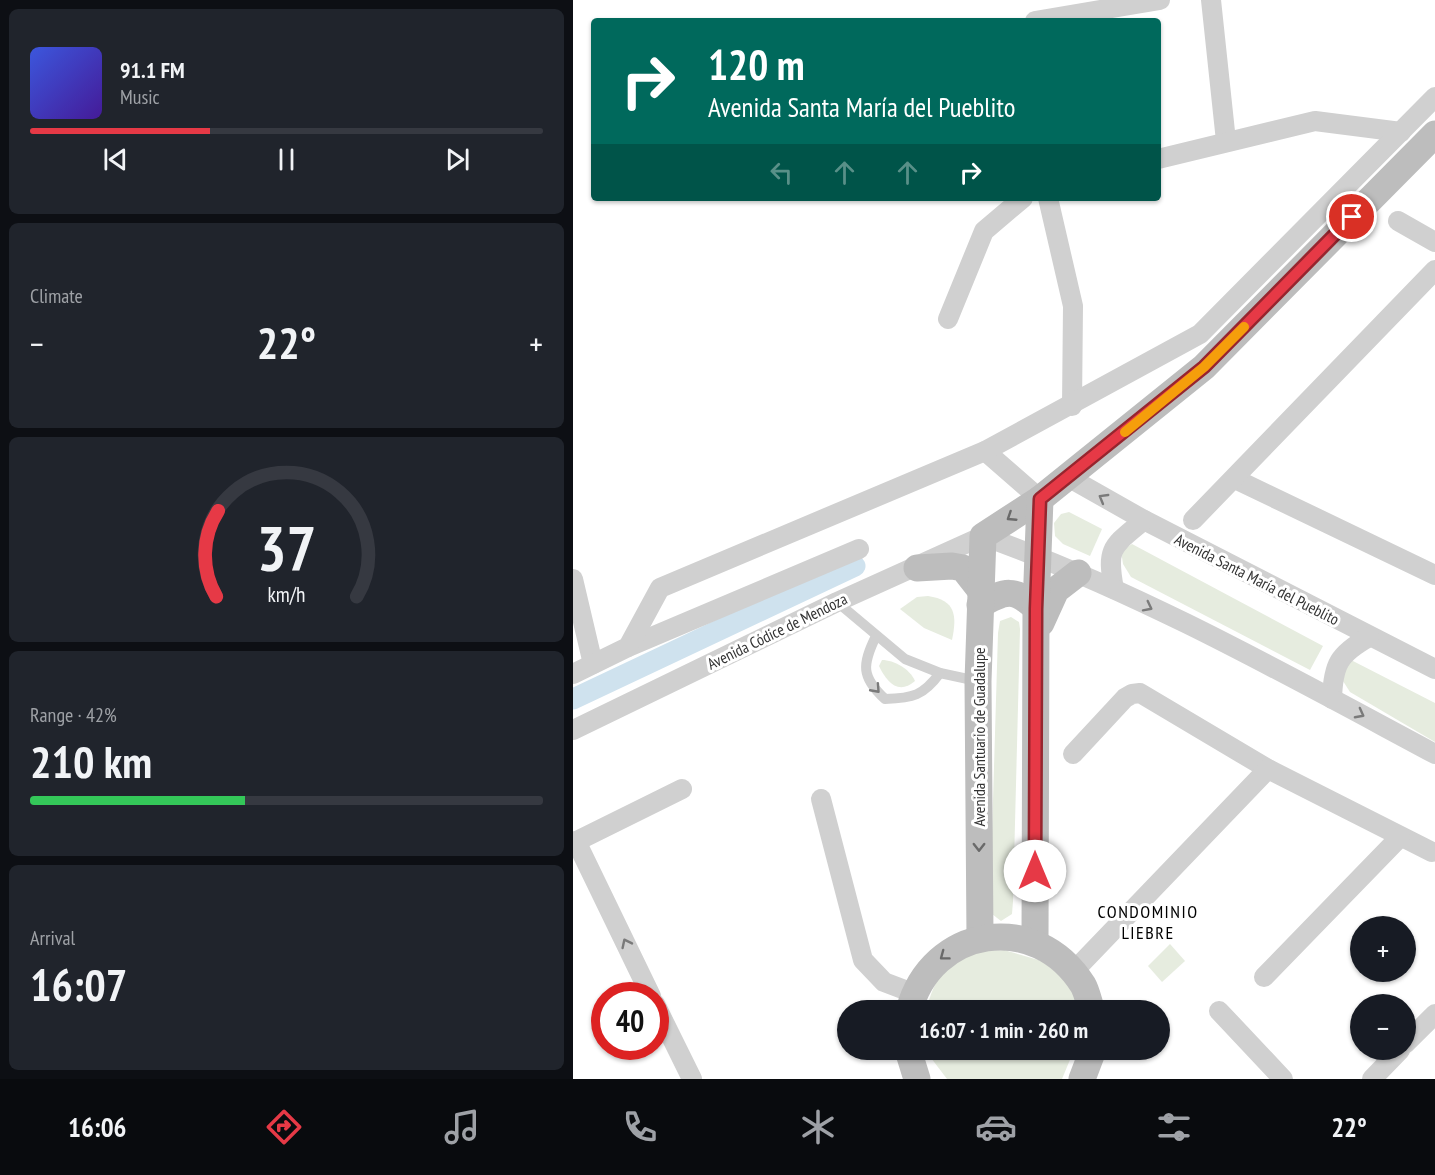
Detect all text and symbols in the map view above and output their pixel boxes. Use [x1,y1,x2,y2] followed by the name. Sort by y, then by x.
[708,37,805,92] text: 120 m
[609,42,687,120] icon: right
[120,56,185,84] text: 91.1 FM
[120,84,160,110] text: Music
[708,90,1015,124] text: Avenida Santa María del Pueblito
[99,143,132,176] icon: previous
[270,143,303,176] icon: pause
[441,143,474,176] icon: next
[765,156,798,189] icon: left
[828,156,861,189] icon: ahead
[891,156,924,189] icon: ahead
[954,156,987,189] icon: right
[1326,191,1377,242] pin
[1335,200,1368,233] icon: arrive
[30,283,83,309] text: Climate
[257,313,316,371] text: 22°
[30,322,44,365] text: −
[529,322,543,365] text: +
[1099,493,1110,505] one-way arrow
[257,507,316,588] text: 37
[1007,510,1018,521] one-way arrow
[1171,529,1343,629] street label: Avenida Santa María del Pueblito
[267,580,306,608] text: km/h
[704,588,850,674] street label: Avenida Códice de Mendoza
[1142,599,1153,611] one-way arrow
[969,648,989,827] street label: Avenida Santuario de Guadalupe
[869,683,880,693] one-way arrow
[30,702,117,728] text: Range · 42%
[1354,707,1364,718] one-way arrow
[30,732,152,790] text: 210 km
[1003,839,1067,903] position arrow
[973,842,985,851] one-way arrow
[1097,900,1199,944] district label: CONDOMINIO LIEBRE
[1350,916,1416,1060] map controls
[1350,916,1416,982] button: +
[30,925,75,951] text: Arrival
[622,939,633,950] one-way arrow
[940,949,951,960] one-way arrow
[30,955,127,1013] text: 16:07
[591,982,669,1060] speed limit sign: 40
[1350,994,1416,1060] button: −
[919,1016,1088,1044] text: 16:07 · 1 min · 260 m
[263,1106,305,1148] icon: directions
[441,1106,483,1148] icon: music
[619,1106,661,1148] icon: phone
[797,1106,839,1148] icon: climate
[975,1106,1017,1148] icon: car
[1153,1106,1195,1148] icon: filters
[68,1110,126,1144] text: 16:06
[1331,1110,1367,1144] text: 22°

